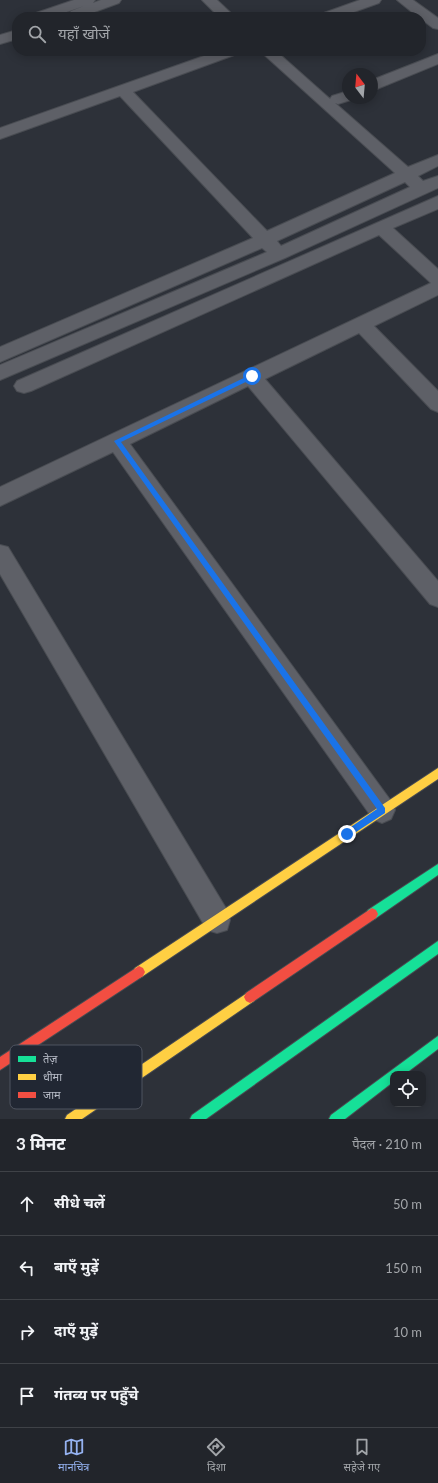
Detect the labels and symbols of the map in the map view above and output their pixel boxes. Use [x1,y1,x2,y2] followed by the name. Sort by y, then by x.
[342,68,378,104] north arrow
[243,367,261,385] route start
[338,825,356,843] route end
[10,1045,142,1109] legend
[43,1052,58,1065] text: तेज़
[43,1070,62,1083] text: धीमा
[43,1088,61,1101] text: जाम

